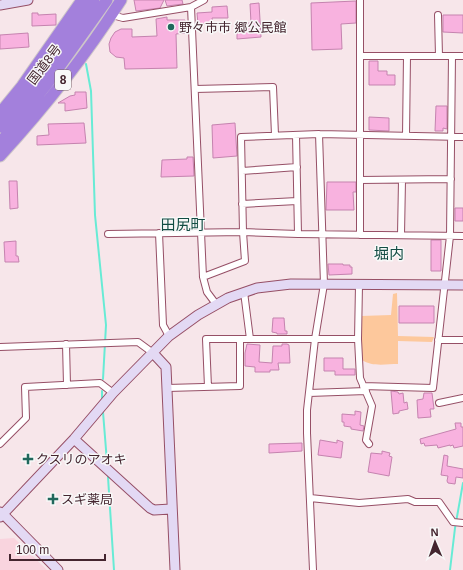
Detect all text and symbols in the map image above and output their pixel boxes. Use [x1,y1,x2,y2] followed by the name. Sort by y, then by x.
[179,20,287,35] place label: 野々市市 郷公民館
[166,22,176,32] marker: 野々市市 郷公民館
[24,41,64,87] street label: 国道8号
[55,70,71,90] road number: 8
[160,216,206,233] district label: 田尻町
[374,245,404,262] district label: 堀内
[36,452,127,467] place label: クスリのアオキ
[23,454,33,464] marker: クスリのアオキ
[61,492,113,507] place label: スギ薬局
[48,494,58,504] marker: スギ薬局
[415,522,455,562] north arrow
[430,526,439,538] text: N
[10,536,105,562] scale bar
[16,543,49,557] text: 100 m

